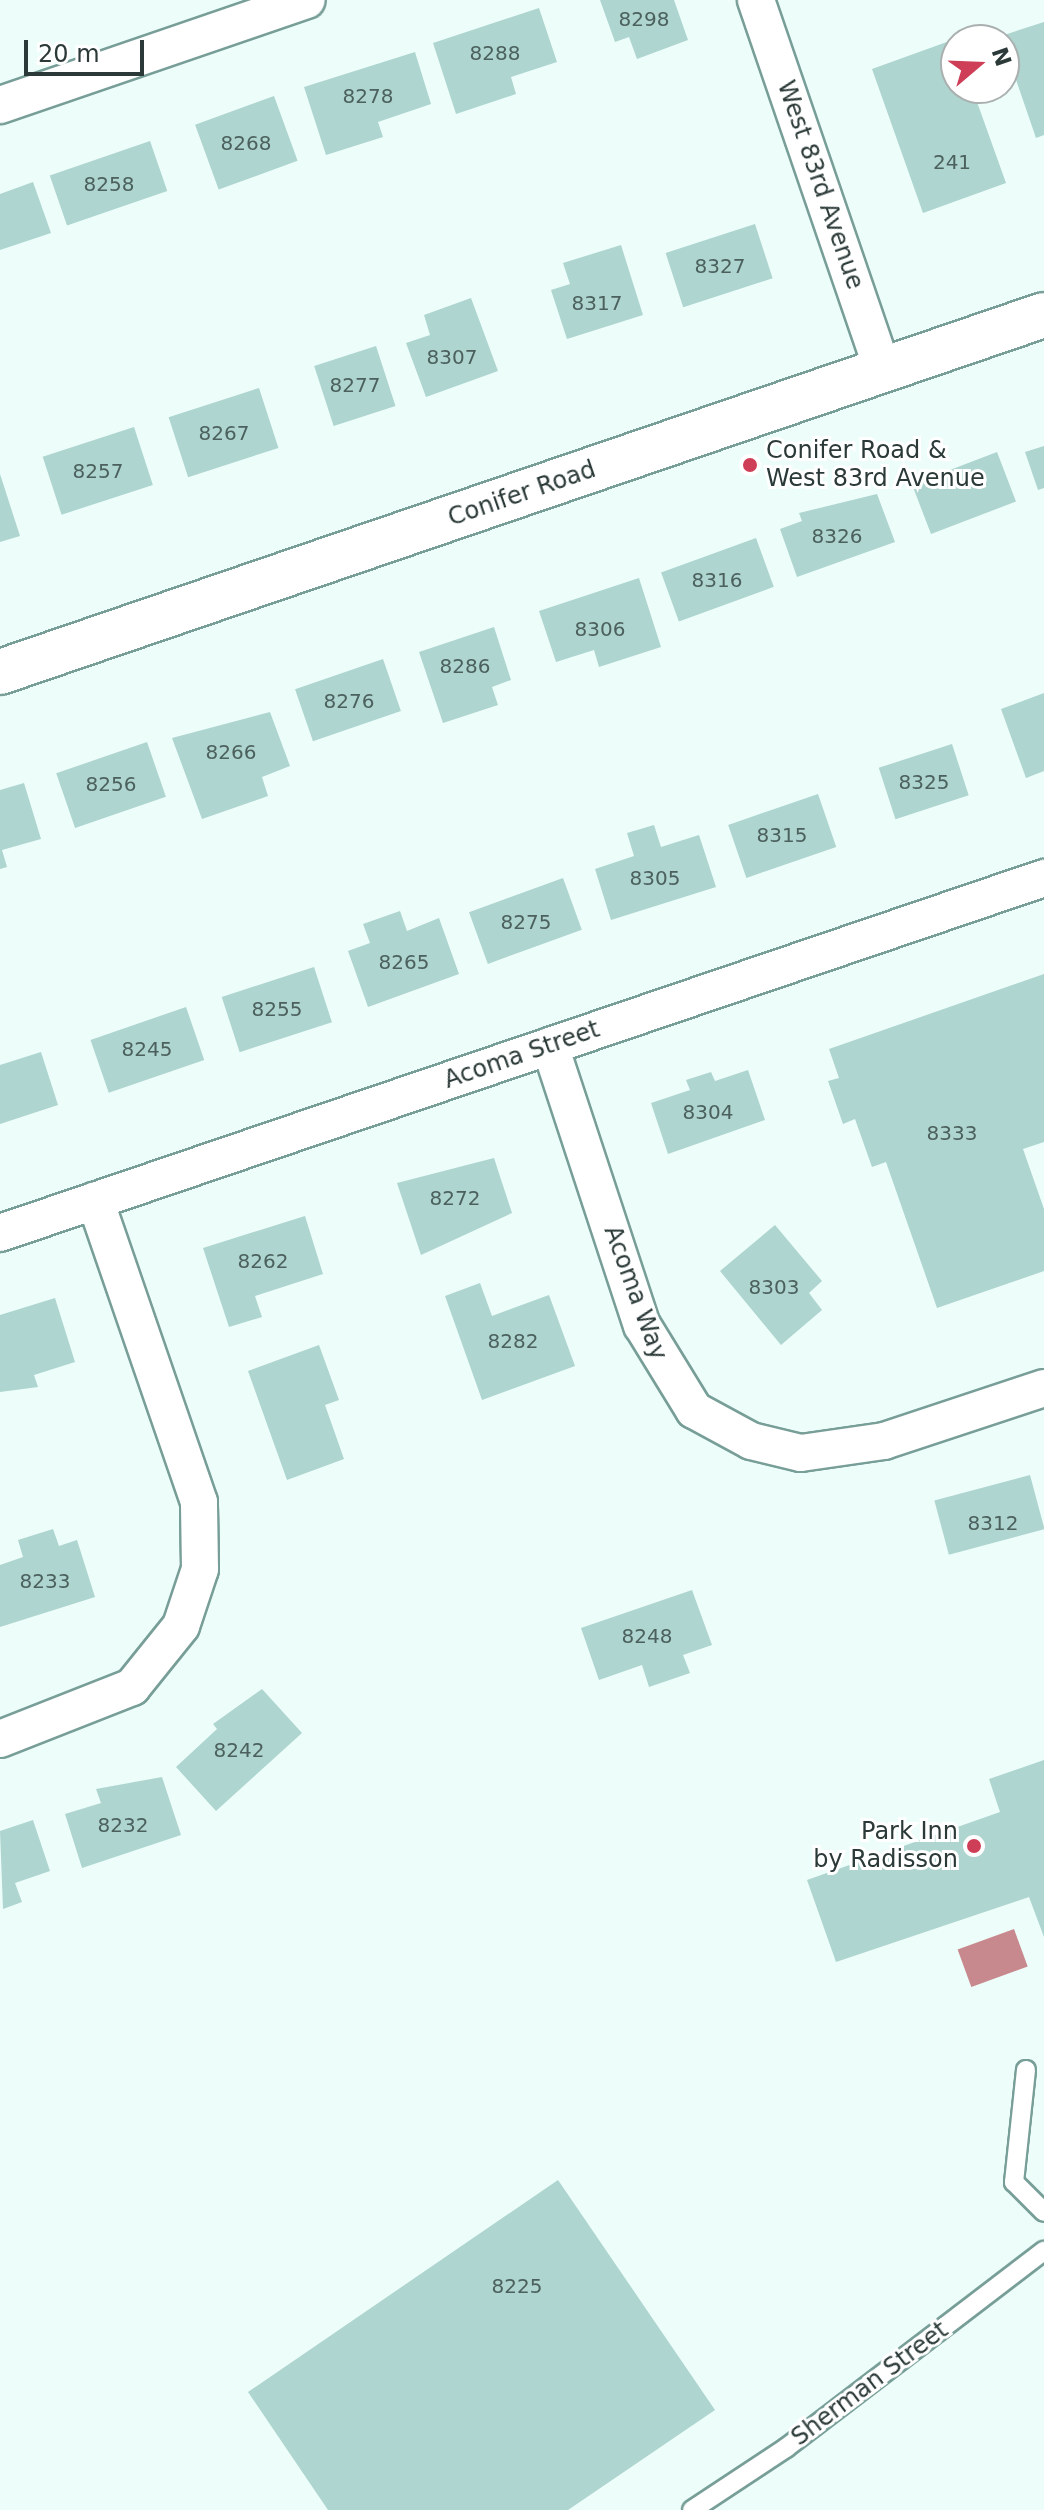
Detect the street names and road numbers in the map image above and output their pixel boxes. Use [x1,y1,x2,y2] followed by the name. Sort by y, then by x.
[771,77,869,293] street label: West 83rd Avenue
[444,455,600,533] street label: Conifer Road
[440,1015,604,1095] street label: Acoma Street
[597,1222,673,1364] street label: Acoma Way
[786,2316,954,2452] street label: Sherman Street

